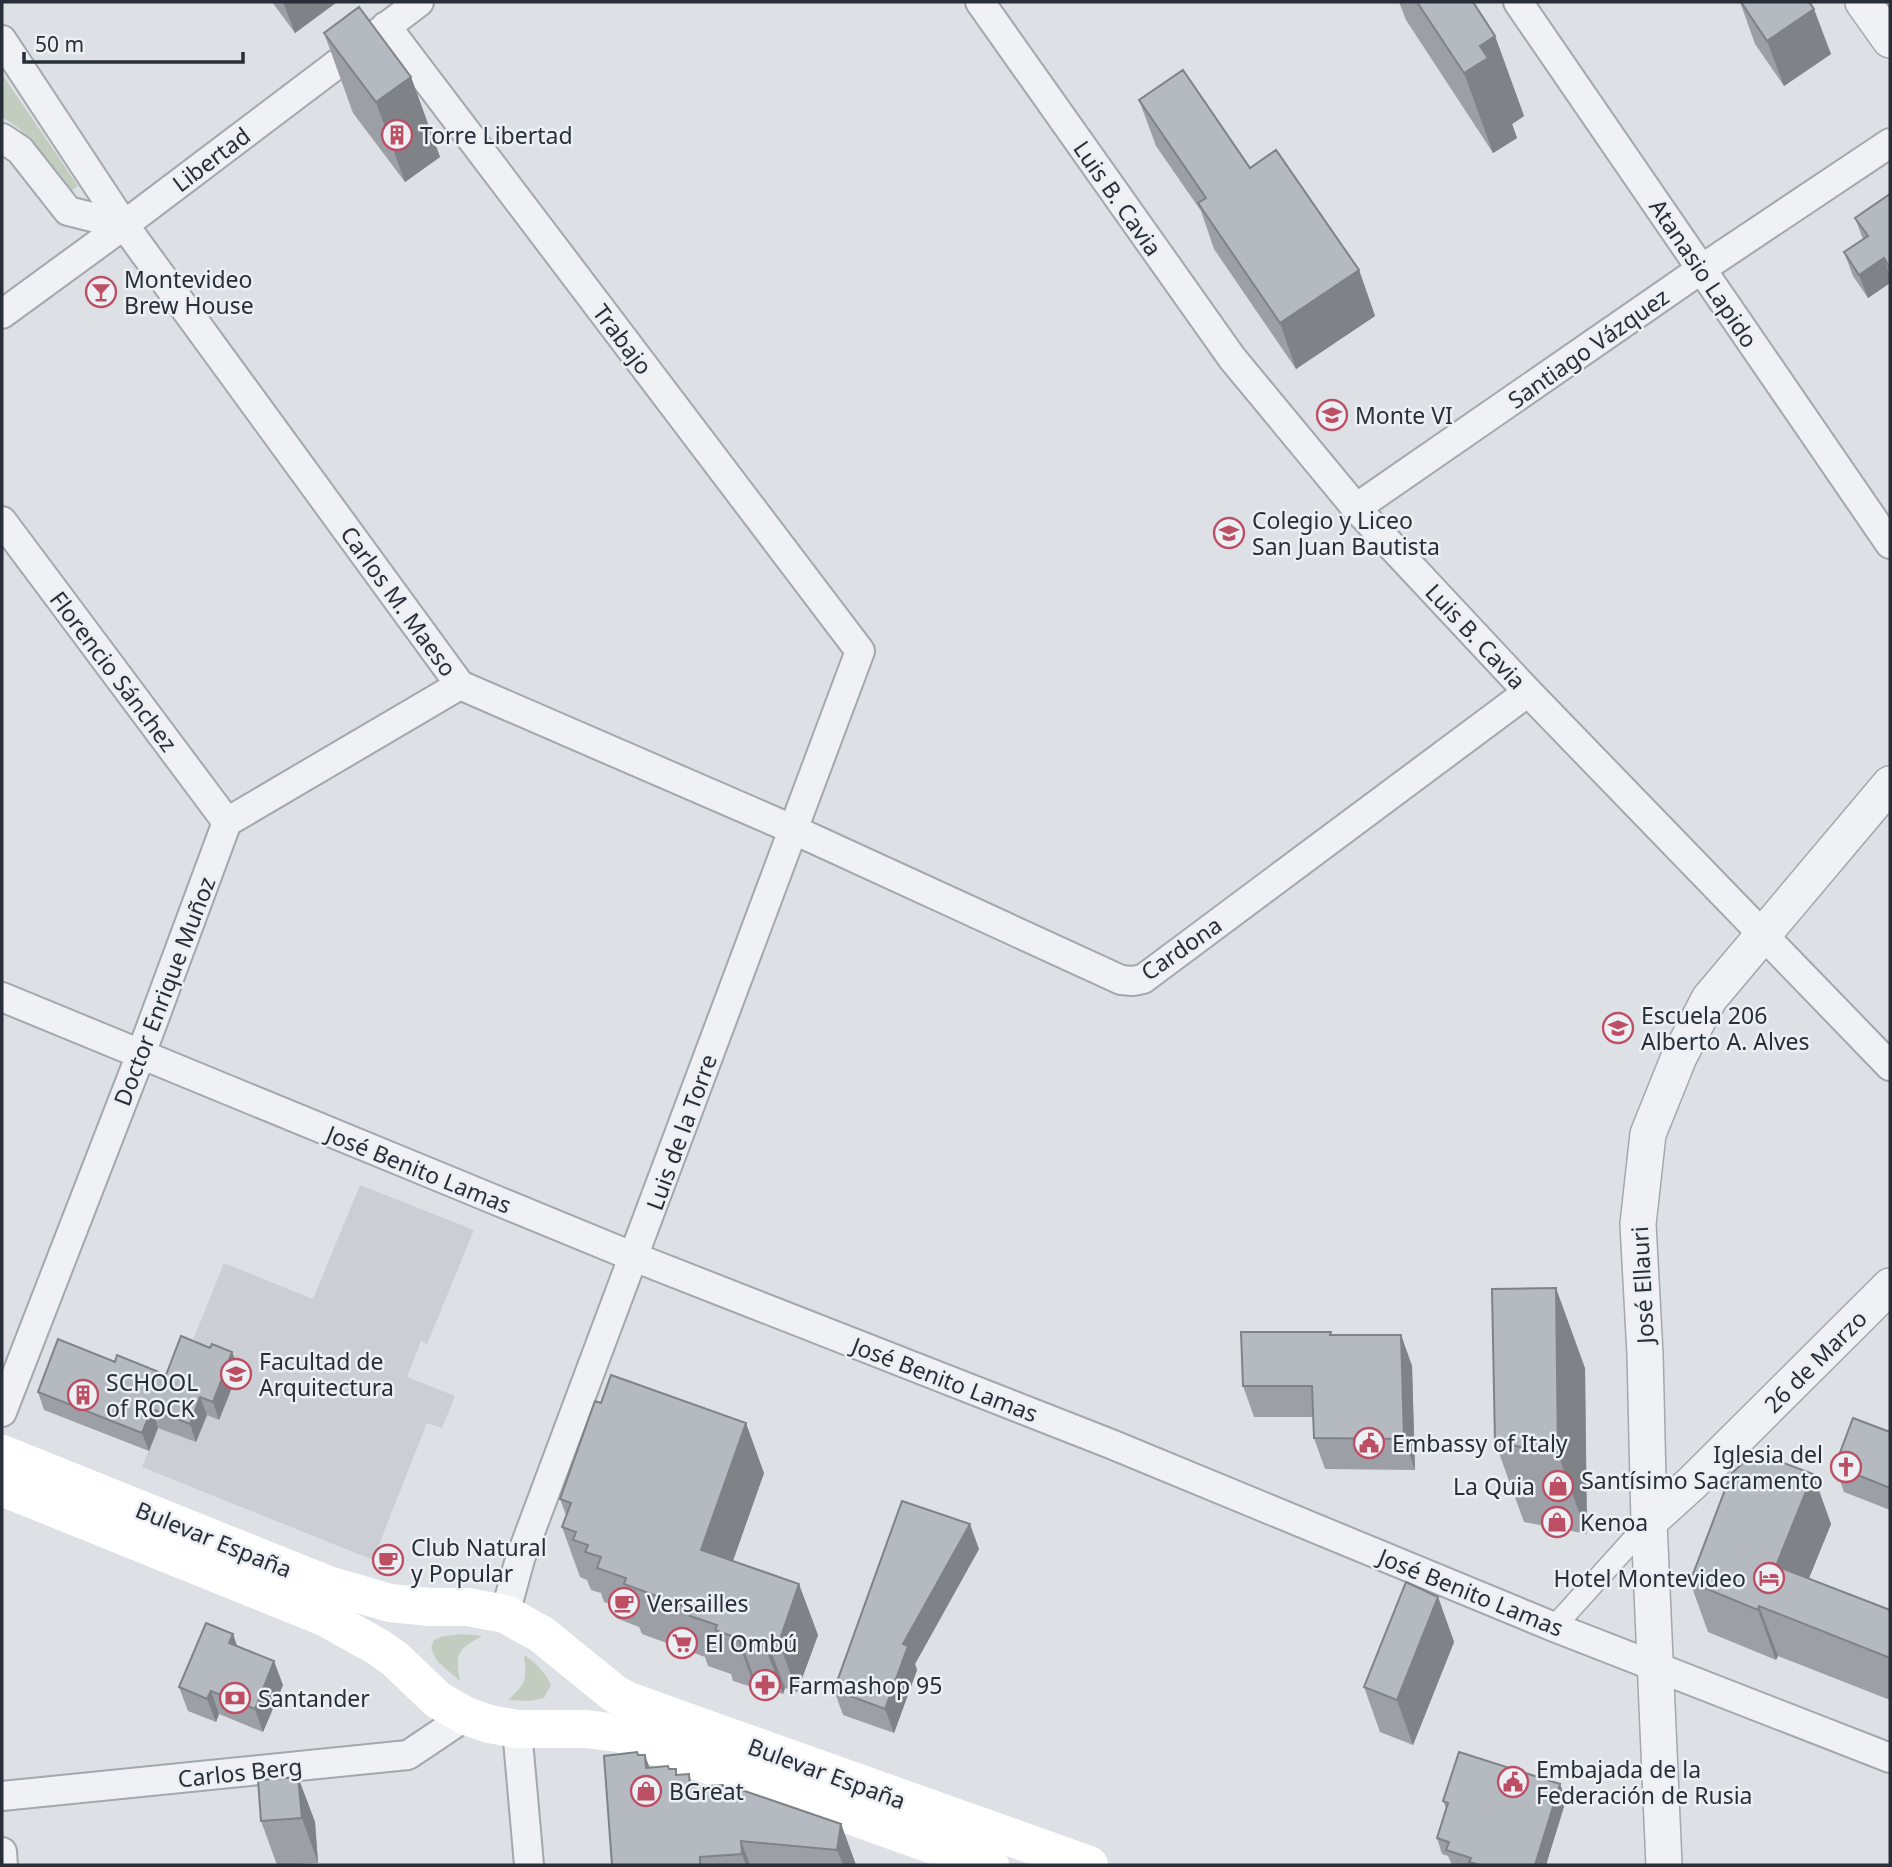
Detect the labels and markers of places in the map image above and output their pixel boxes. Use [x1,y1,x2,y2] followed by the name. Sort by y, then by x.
[380,118,414,152] building icon: Torre Libertad
[420,119,573,151] place label: Torre Libertad
[124,263,254,321] place label: Montevideo Brew House
[84,275,118,309] bar icon: Montevideo Brew House
[1315,398,1349,432] school or university icon: Monte VI
[1355,399,1453,431] place label: Monte VI
[1252,504,1440,562] place label: Colegio y Liceo San Juan Bautista
[1212,516,1246,550] school or university icon: Colegio y Liceo San Juan Bautista
[1641,999,1810,1057] place label: Escuela 206 Alberto A. Alves
[1601,1011,1635,1045] school or university icon: Escuela 206 Alberto A. Alves
[259,1345,394,1403] place label: Facultad de Arquitectura
[219,1357,253,1391] school or university icon: Facultad de Arquitectura
[106,1366,198,1424] place label: SCHOOL of ROCK
[66,1378,100,1412] building icon: SCHOOL of ROCK
[1352,1426,1386,1460] public building icon: Embassy of Italy
[1392,1427,1568,1459] place label: Embassy of Italy
[1581,1438,1823,1496] place label: Iglesia del Santísimo Sacramento
[1829,1450,1863,1484] church icon: Iglesia del Santísimo Sacramento
[1541,1469,1575,1503] shop icon: La Quia
[1453,1470,1535,1502] place label: La Quia
[1540,1505,1574,1539] shop icon: Kenoa
[1580,1506,1648,1538] place label: Kenoa
[411,1531,547,1589] place label: Club Natural y Popular
[371,1543,405,1577] cafe icon: Club Natural y Popular
[1752,1561,1786,1595] hotel icon: Hotel Montevideo
[1553,1562,1746,1594] place label: Hotel Montevideo
[607,1586,641,1620] cafe icon: Versailles
[647,1587,749,1619] place label: Versailles
[665,1626,699,1660] supermarket icon: El Ombú
[705,1627,798,1659] place label: El Ombú
[748,1668,782,1702] pharmacy icon: Farmashop 95
[788,1669,942,1701] place label: Farmashop 95
[218,1681,252,1715] bank icon: Santander
[258,1682,370,1714] place label: Santander
[1536,1753,1753,1811] place label: Embajada de la Federación de Rusia
[1496,1765,1530,1799] public building icon: Embajada de la Federación de Rusia
[629,1774,663,1808] shop icon: BGreat
[669,1775,744,1807] place label: BGreat

